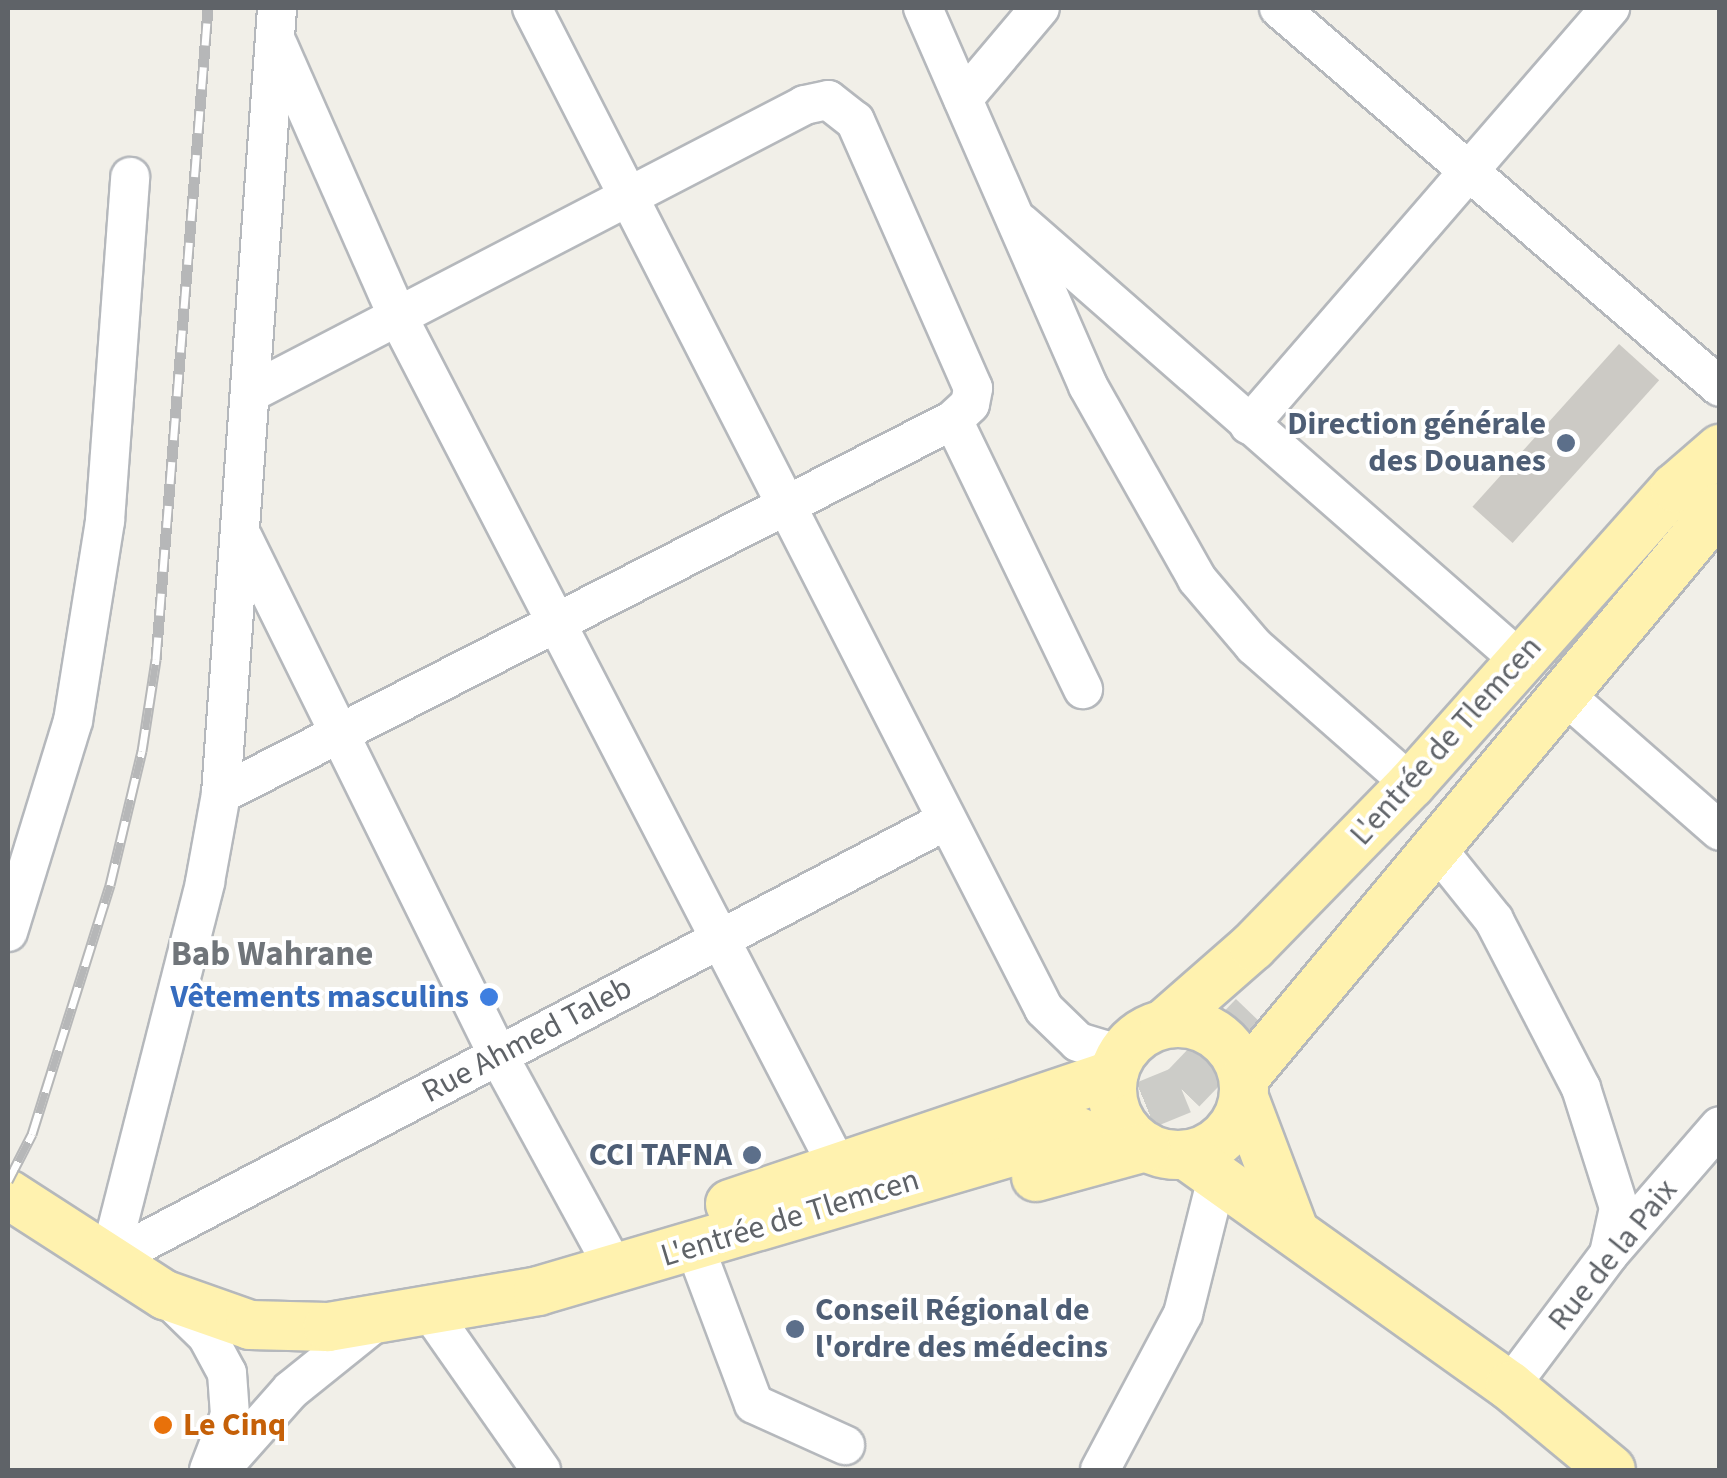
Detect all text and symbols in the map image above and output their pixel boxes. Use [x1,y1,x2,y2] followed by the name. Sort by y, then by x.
[1287,406,1546,481] place label: Direction générale des Douanes
[1555,432,1577,454] marker: Direction générale des Douanes
[1342,629,1550,853] street label: L'entrée de Tlemcen
[171,933,373,975] district label: Bab Wahrane
[416,969,638,1111] street label: Rue Ahmed Taleb
[170,978,469,1016] place label: Vêtements masculins
[478,986,500,1008] marker: Vêtements masculins
[589,1136,732,1174] place label: CCI TAFNA
[741,1144,763,1166] marker: CCI TAFNA
[656,1160,924,1276] street label: L'entrée de Tlemcen
[1540,1172,1686,1338] street label: Rue de la Paix
[815,1292,1108,1367] place label: Conseil Régional de l'ordre des médecins
[784,1318,806,1340] marker: Conseil Régional de l'ordre des médecins
[183,1406,286,1444] place label: Le Cinq
[152,1414,174,1436] marker: Le Cinq

